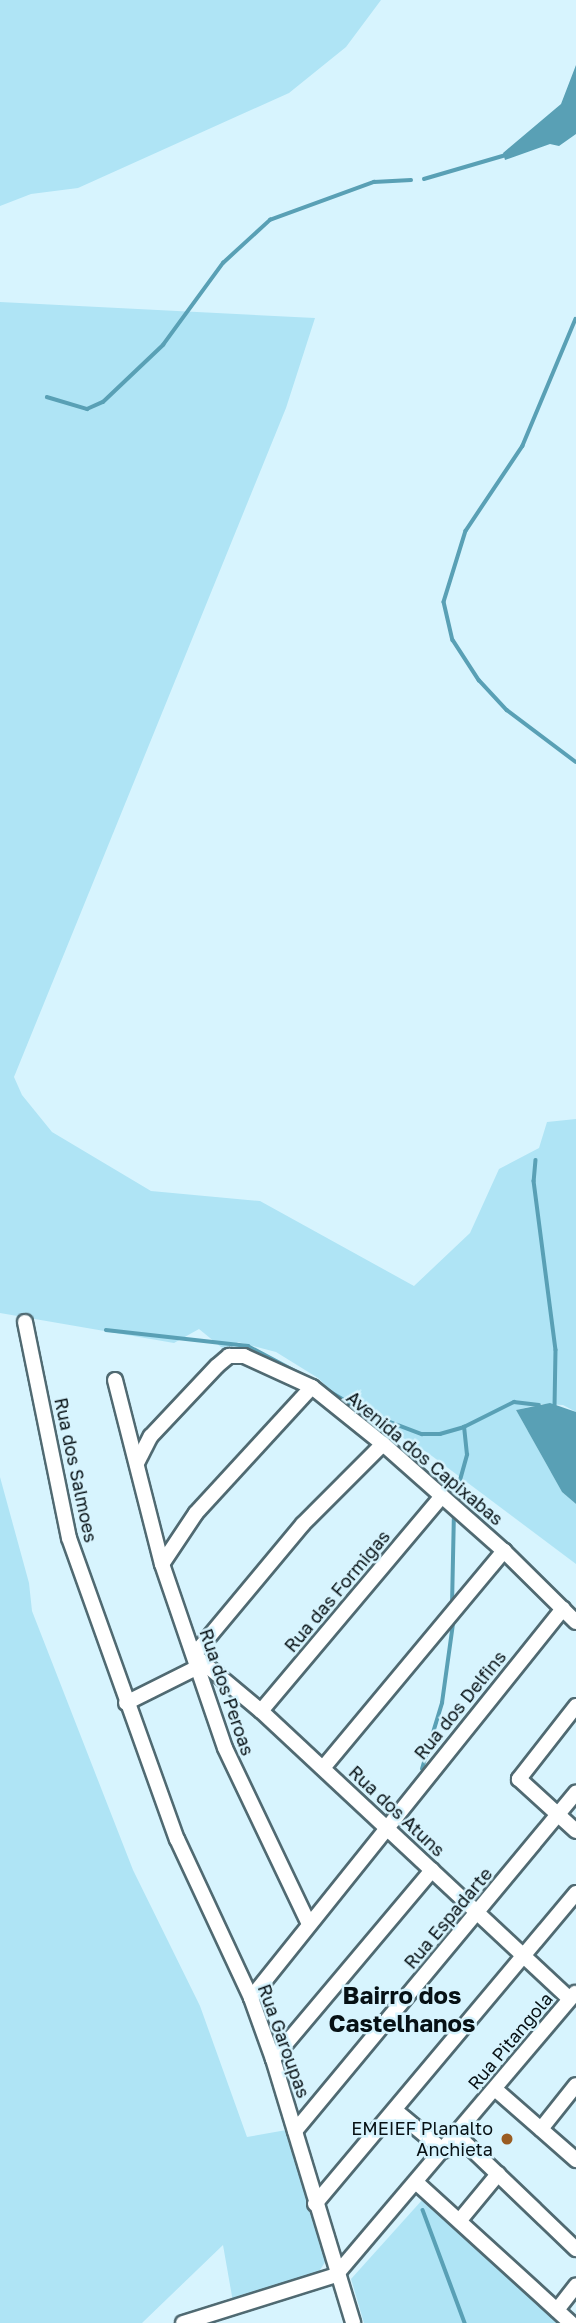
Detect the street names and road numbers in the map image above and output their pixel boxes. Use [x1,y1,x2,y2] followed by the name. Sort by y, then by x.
[342,1386,508,1530] street label: Avenida dos Capixabas
[50,1396,102,1544] street label: Rua dos Salmoes
[280,1526,394,1656] street label: Rua das Formigas
[195,1626,259,1758] street label: Rua dos Peroas
[410,1646,510,1764] street label: Rua dos Delfins
[345,1761,449,1861] street label: Rua dos Atuns
[399,1863,497,1973] street label: Rua Espadarte
[253,1981,315,2101] street label: Rua Garoupas
[463,1988,557,2094] street label: Rua Pitangola

